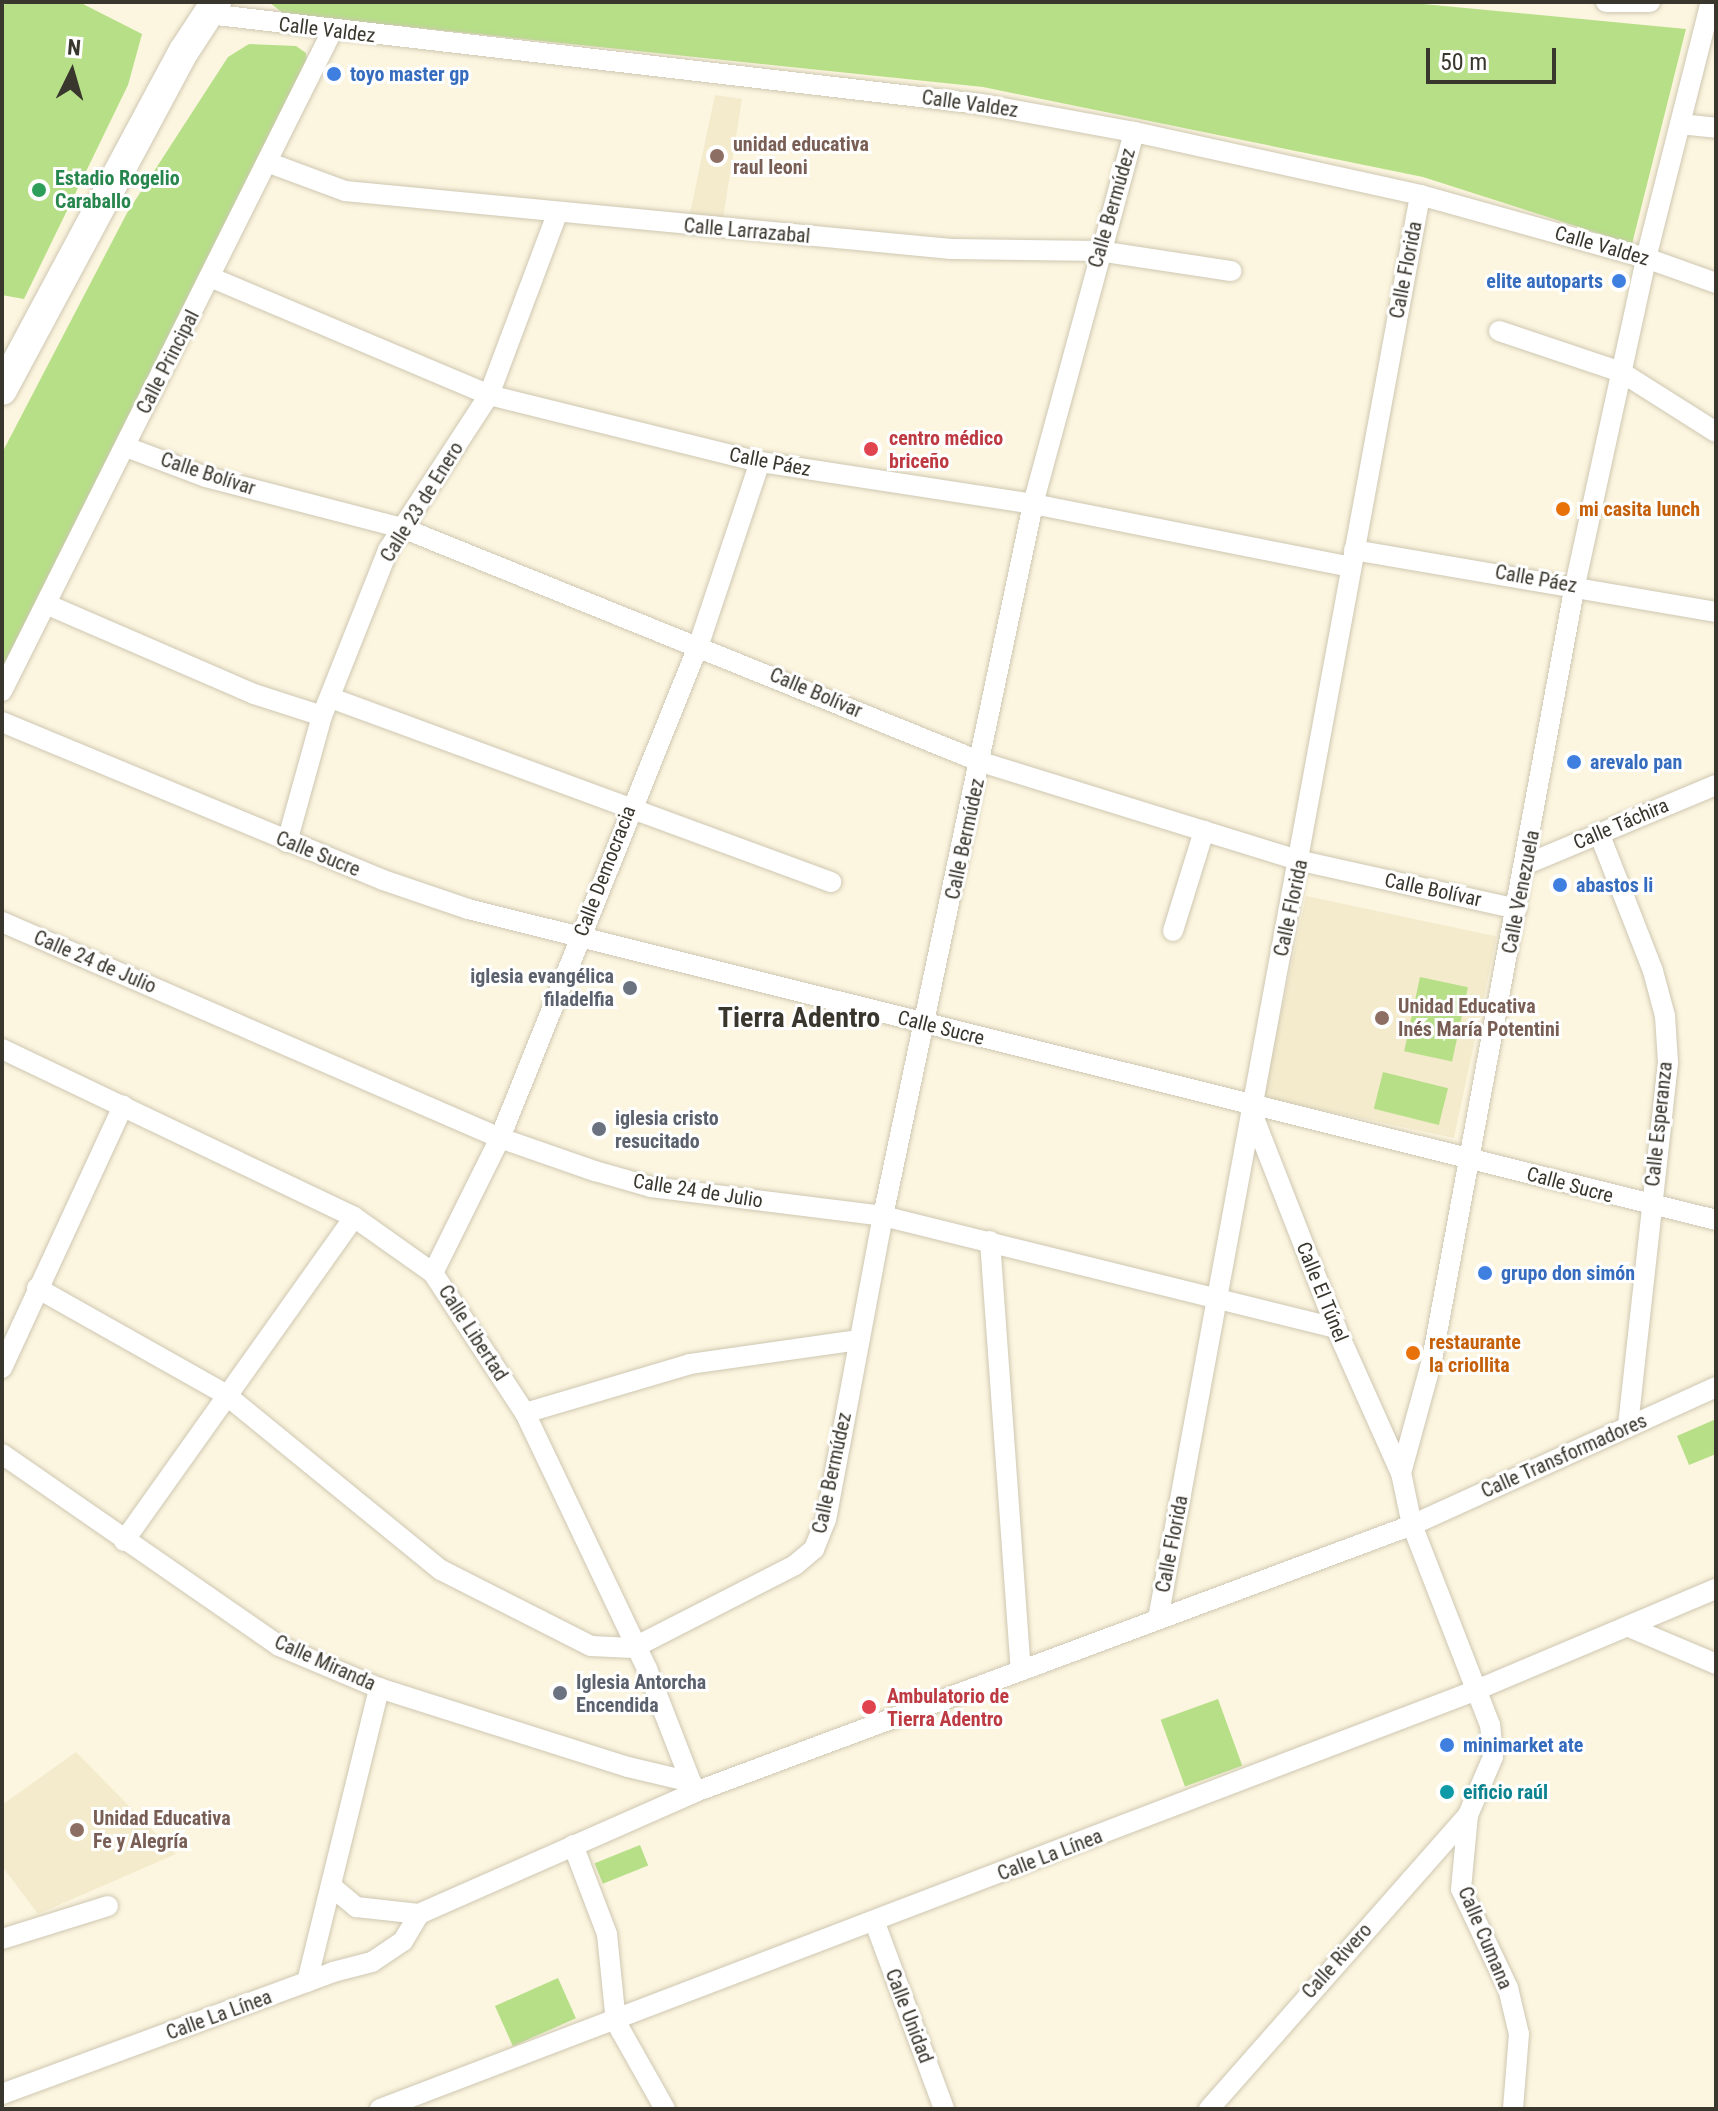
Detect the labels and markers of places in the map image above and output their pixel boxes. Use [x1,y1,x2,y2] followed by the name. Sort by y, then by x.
[350,62,469,86] place label: toyo master gp
[325,65,343,83] marker: toyo master gp
[733,132,869,179] place label: unidad educativa raul leoni
[708,147,726,165] marker: unidad educativa raul leoni
[55,166,180,213] place label: Estadio Rogelio Caraballo
[30,181,48,199] marker: Estadio Rogelio Caraballo
[1486,269,1603,293] place label: elite autoparts
[1610,272,1628,290] marker: elite autoparts
[889,426,1003,473] place label: centro médico briceño
[860,438,882,460] marker: centro médico briceño
[1579,497,1700,521] place label: mi casita lunch
[1554,500,1572,518] marker: mi casita lunch
[1590,750,1682,774] place label: arevalo pan
[1565,753,1583,771] marker: arevalo pan
[1576,873,1653,897] place label: abastos li
[1551,876,1569,894] marker: abastos li
[470,964,614,1011] place label: iglesia evangélica filadelfia
[621,979,639,997] marker: iglesia evangélica filadelfia
[1398,994,1560,1041] place label: Unidad Educativa Inés María Potentini
[1373,1009,1391,1027] marker: Unidad Educativa Inés María Potentini
[615,1106,719,1153] place label: iglesia cristo resucitado
[590,1120,608,1138] marker: iglesia cristo resucitado
[1501,1261,1635,1285] place label: grupo don simón
[1476,1264,1494,1282] marker: grupo don simón
[1429,1330,1521,1377] place label: restaurante la criollita
[1404,1344,1422,1362] marker: restaurante la criollita
[576,1670,706,1717] place label: Iglesia Antorcha Encendida
[551,1684,569,1702] marker: Iglesia Antorcha Encendida
[887,1684,1009,1731] place label: Ambulatorio de Tierra Adentro
[858,1696,880,1718] marker: Ambulatorio de Tierra Adentro
[1463,1733,1583,1757] place label: minimarket ate
[1438,1736,1456,1754] marker: minimarket ate
[1463,1780,1548,1804] place label: eificio raúl
[1438,1783,1456,1801] marker: eificio raúl
[93,1806,231,1853] place label: Unidad Educativa Fe y Alegría
[68,1821,86,1839] marker: Unidad Educativa Fe y Alegría

